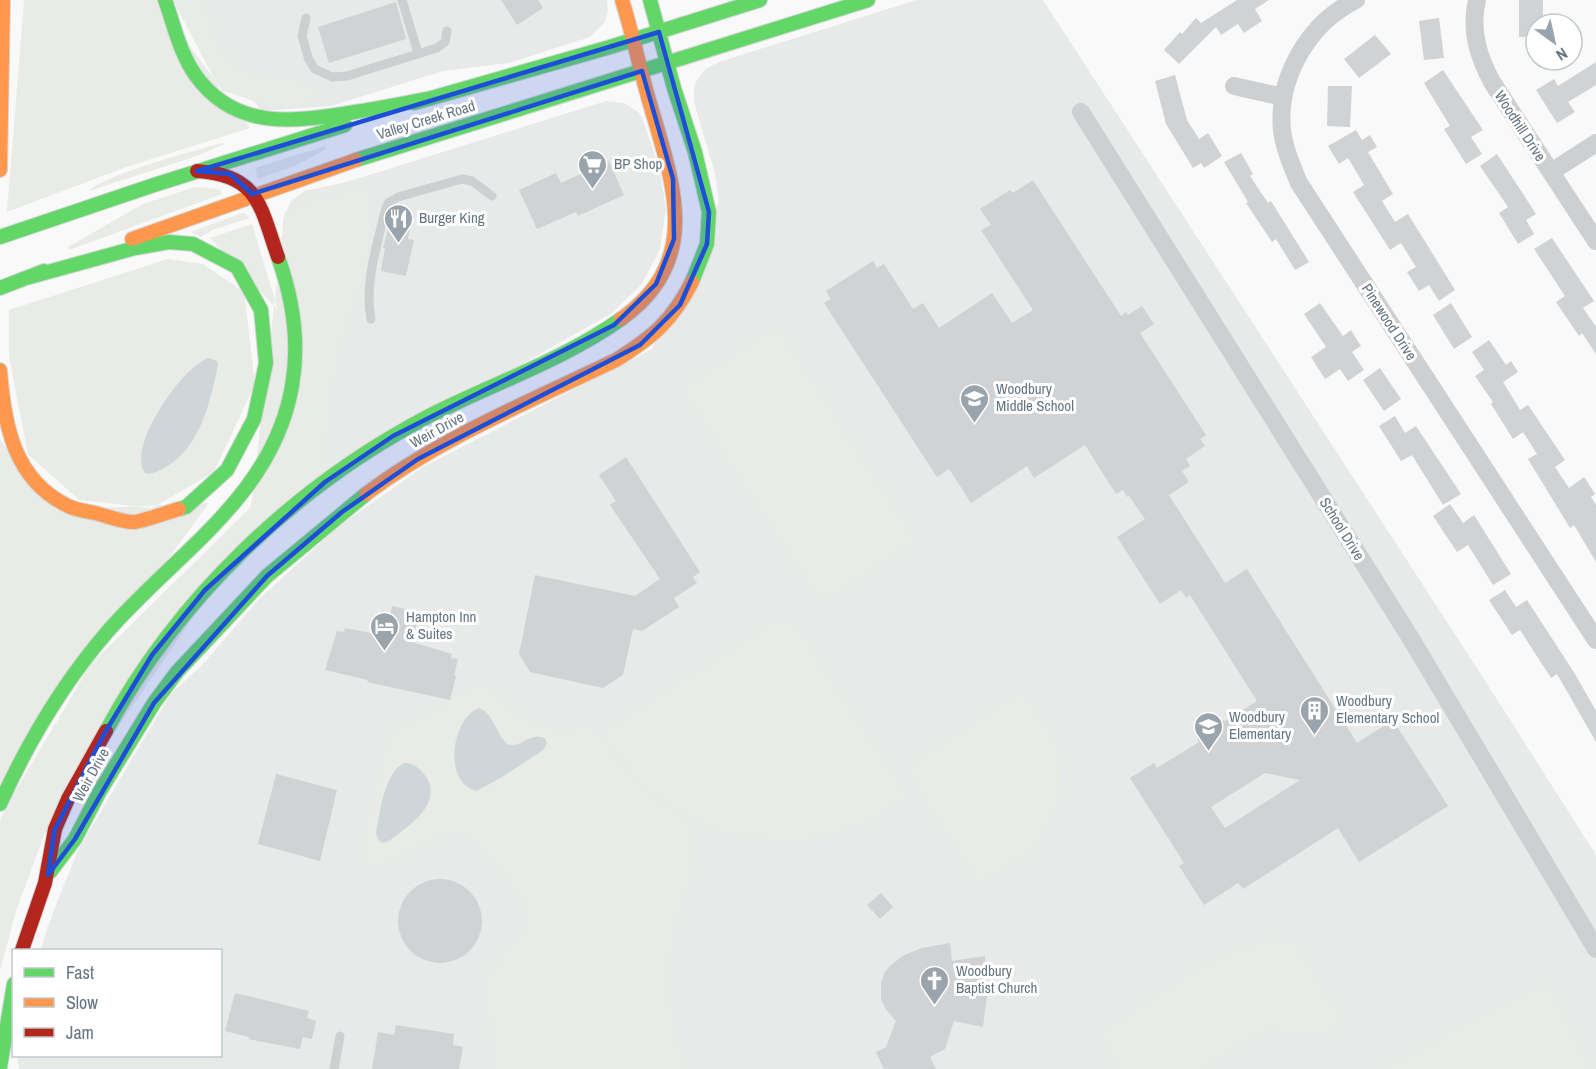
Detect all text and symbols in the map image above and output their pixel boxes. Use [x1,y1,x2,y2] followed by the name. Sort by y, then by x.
[1524,12,1584,72] north arrow
[1552,43,1572,66] text: N
[1490,86,1551,165] street label: Woodhill Drive
[374,95,478,144] street label: Valley Creek Road
[577,148,609,190] supermarket icon: BP Shop
[614,153,663,174] place label: BP Shop
[382,202,414,244] restaurant icon: Burger King
[419,207,485,228] place label: Burger King
[1357,279,1422,364] street label: Pinewood Drive
[996,378,1074,416] place label: Woodbury Middle School
[959,382,991,424] school or university icon: Woodbury Middle School
[406,406,468,453] street label: Weir Drive
[1315,493,1370,564] street label: School Drive
[406,606,476,644] place label: Hampton Inn & Suites
[369,610,401,652] hotel icon: Hampton Inn & Suites
[1336,690,1439,728] place label: Woodbury Elementary School
[1299,694,1331,736] building icon: Woodbury Elementary School
[1229,706,1292,744] place label: Woodbury Elementary
[1192,710,1224,752] school or university icon: Woodbury Elementary
[67,744,114,805] street label: Weir Drive
[12,949,222,1057] legend
[66,960,94,985] text: Fast
[956,960,1037,998] place label: Woodbury Baptist Church
[919,964,951,1006] church icon: Woodbury Baptist Church
[66,990,98,1015] text: Slow
[66,1020,94,1045] text: Jam

